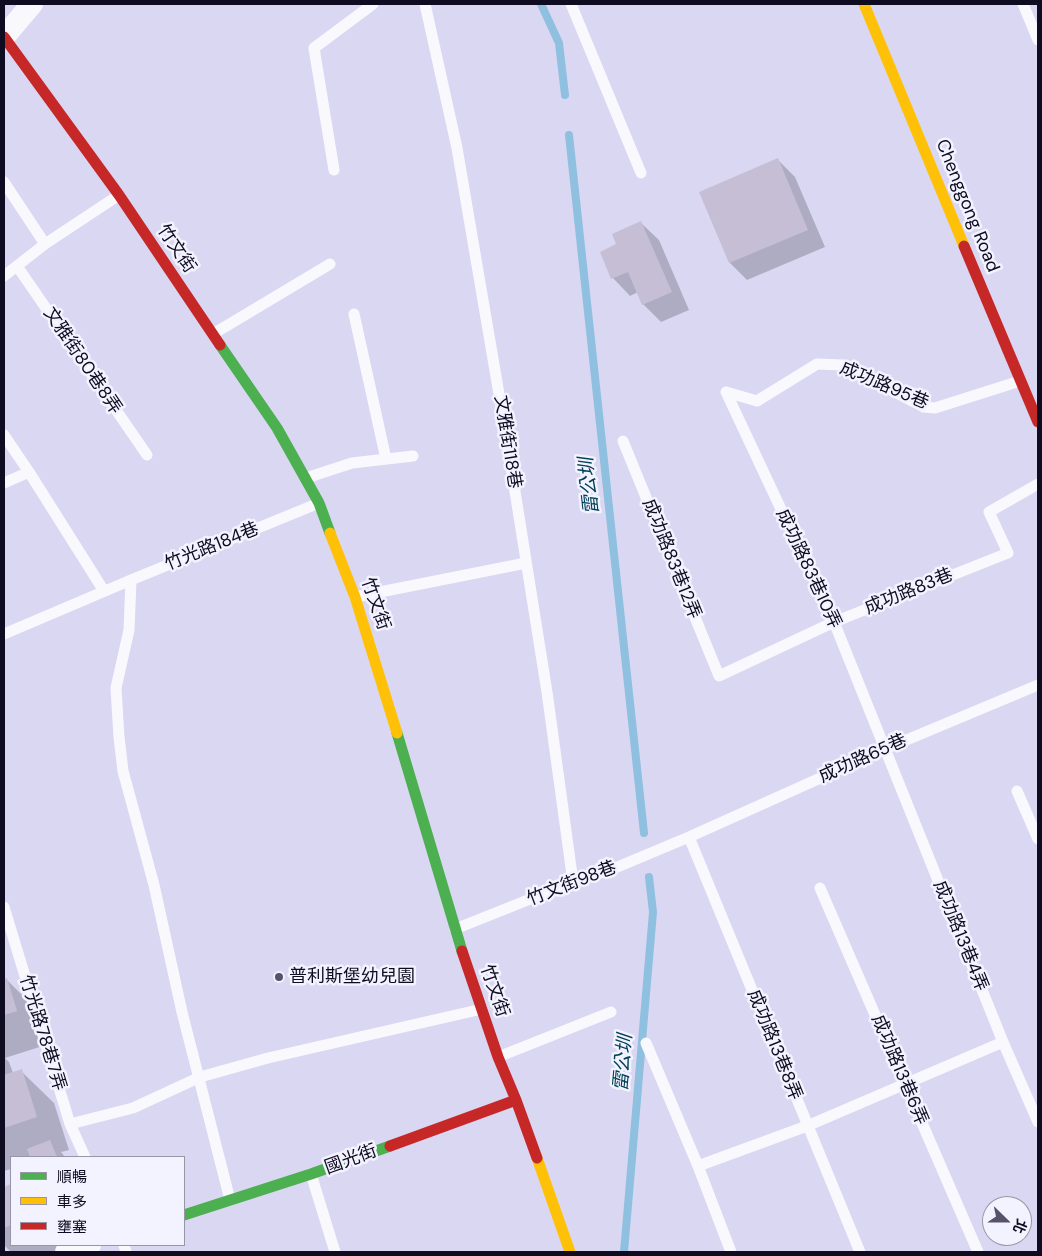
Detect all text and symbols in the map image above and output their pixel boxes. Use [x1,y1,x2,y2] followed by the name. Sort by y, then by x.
[931,136,1003,276] street label: Chenggong Road
[152,221,200,277] street label: 竹文街
[38,303,126,419] street label: 文雅街80巷8弄
[836,358,932,414] street label: 成功路95巷
[489,394,525,490] street label: 文雅街118巷
[576,456,604,516] water label: 雷公圳
[637,496,705,622] street label: 成功路83巷12弄
[771,506,845,632] street label: 成功路83巷10弄
[162,518,262,576] street label: 竹光路184巷
[862,564,956,620] street label: 成功路83巷
[356,575,394,633] street label: 竹文街
[816,730,910,788] street label: 成功路65巷
[524,857,620,911] street label: 竹文街98巷
[928,878,992,994] street label: 成功路13巷4弄
[475,962,513,1020] street label: 竹文街
[289,966,415,988] place label: 普利斯堡幼兒園
[273,971,285,983] marker: 普利斯堡幼兒園
[14,973,70,1093] street label: 竹光路78巷7弄
[742,987,806,1103] street label: 成功路13巷8弄
[866,1012,932,1128] street label: 成功路13巷6弄
[610,1034,638,1092] water label: 雷公圳
[322,1141,380,1179] street label: 國光街
[10,1156,185,1246] legend
[57,1167,87,1187] text: 順暢
[57,1192,87,1212] text: 車多
[982,1196,1032,1246] north arrow
[1009,1216,1031,1236] text: 北
[57,1217,87,1237] text: 壅塞

